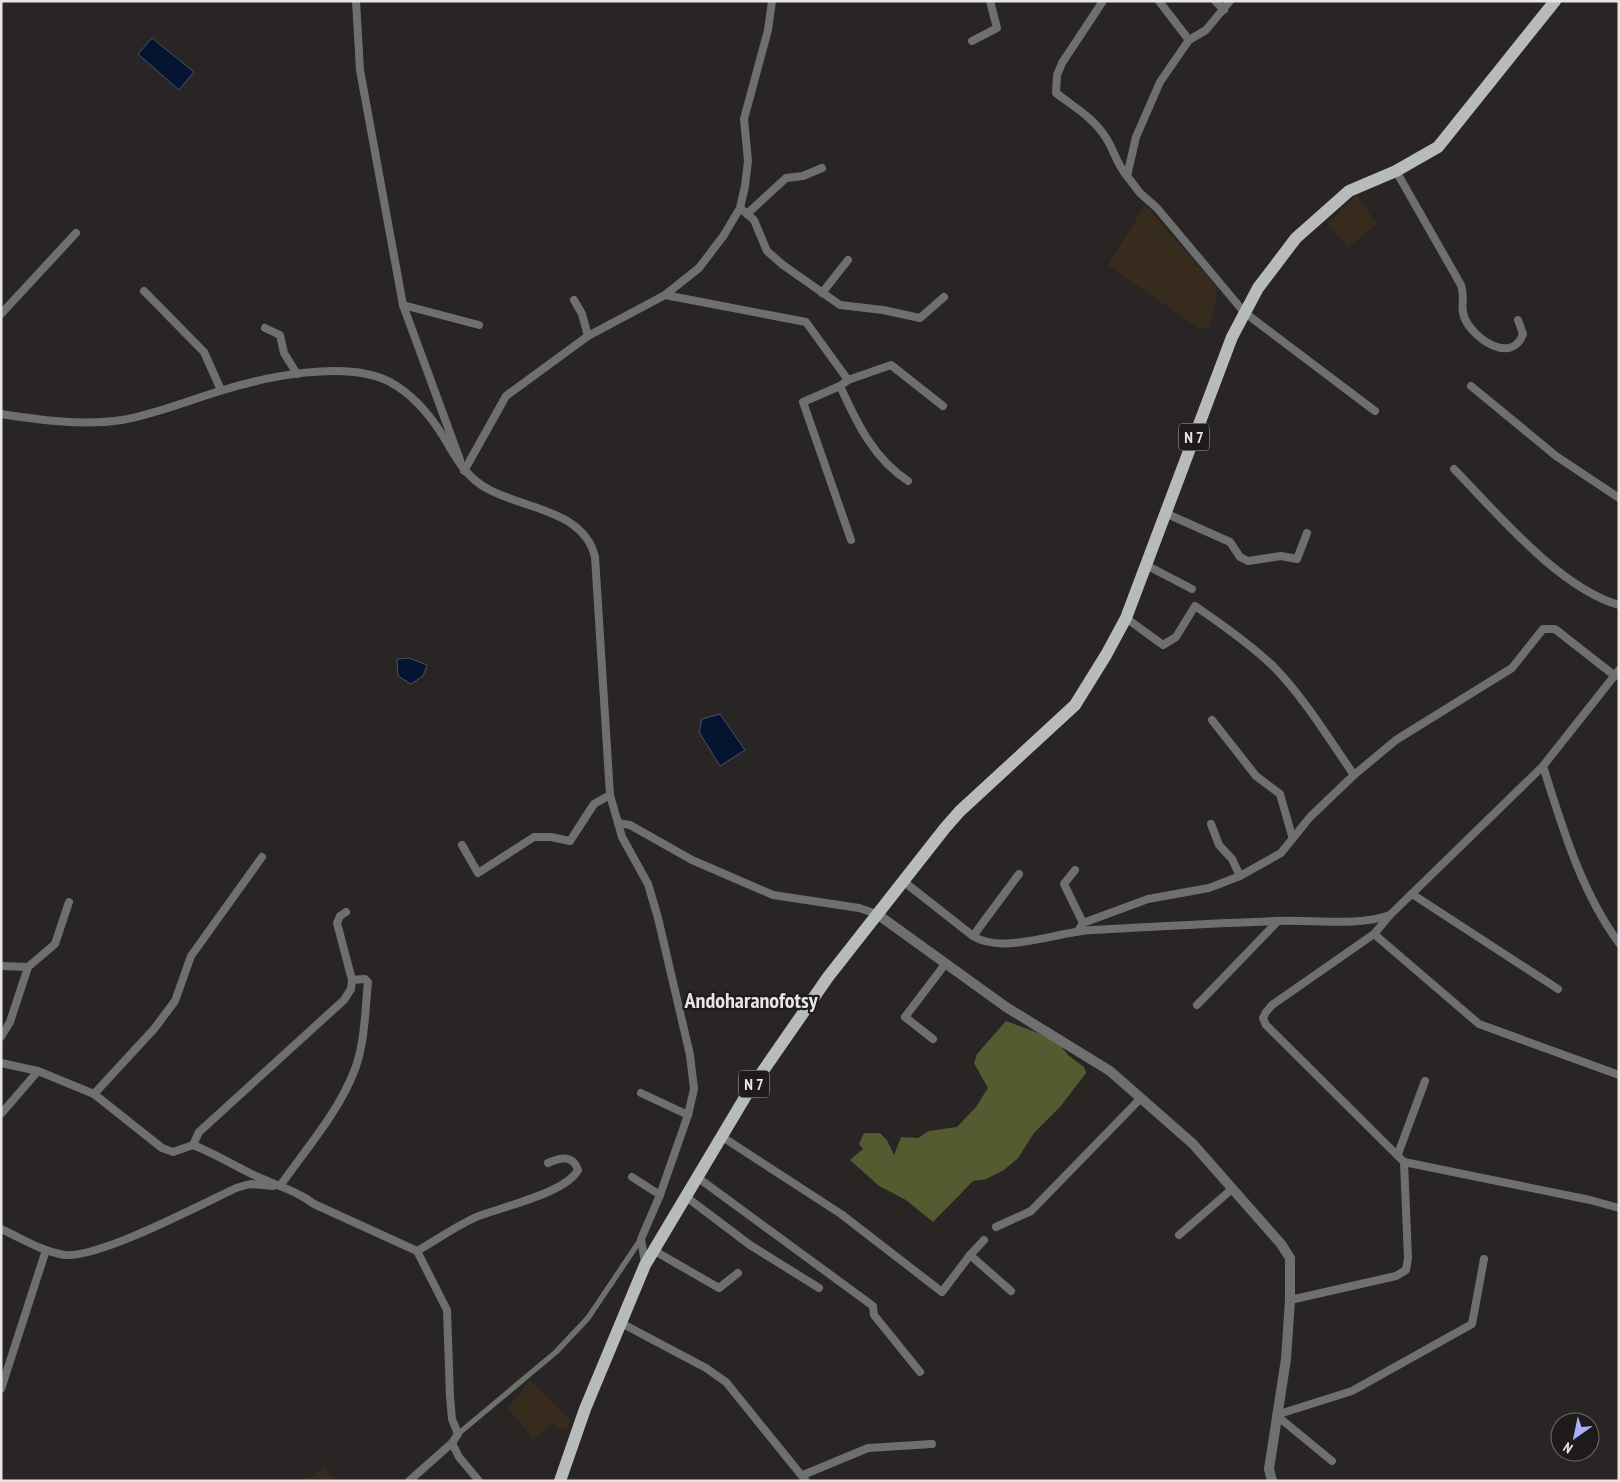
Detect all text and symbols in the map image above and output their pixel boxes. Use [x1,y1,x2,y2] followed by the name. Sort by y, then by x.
[1179,424,1209,451] road number: N 7
[684,986,819,1014] district label: Andoharanofotsy
[739,1070,769,1098] road number: N 7
[1550,1412,1600,1462] north arrow
[1560,1438,1576,1458] text: N

